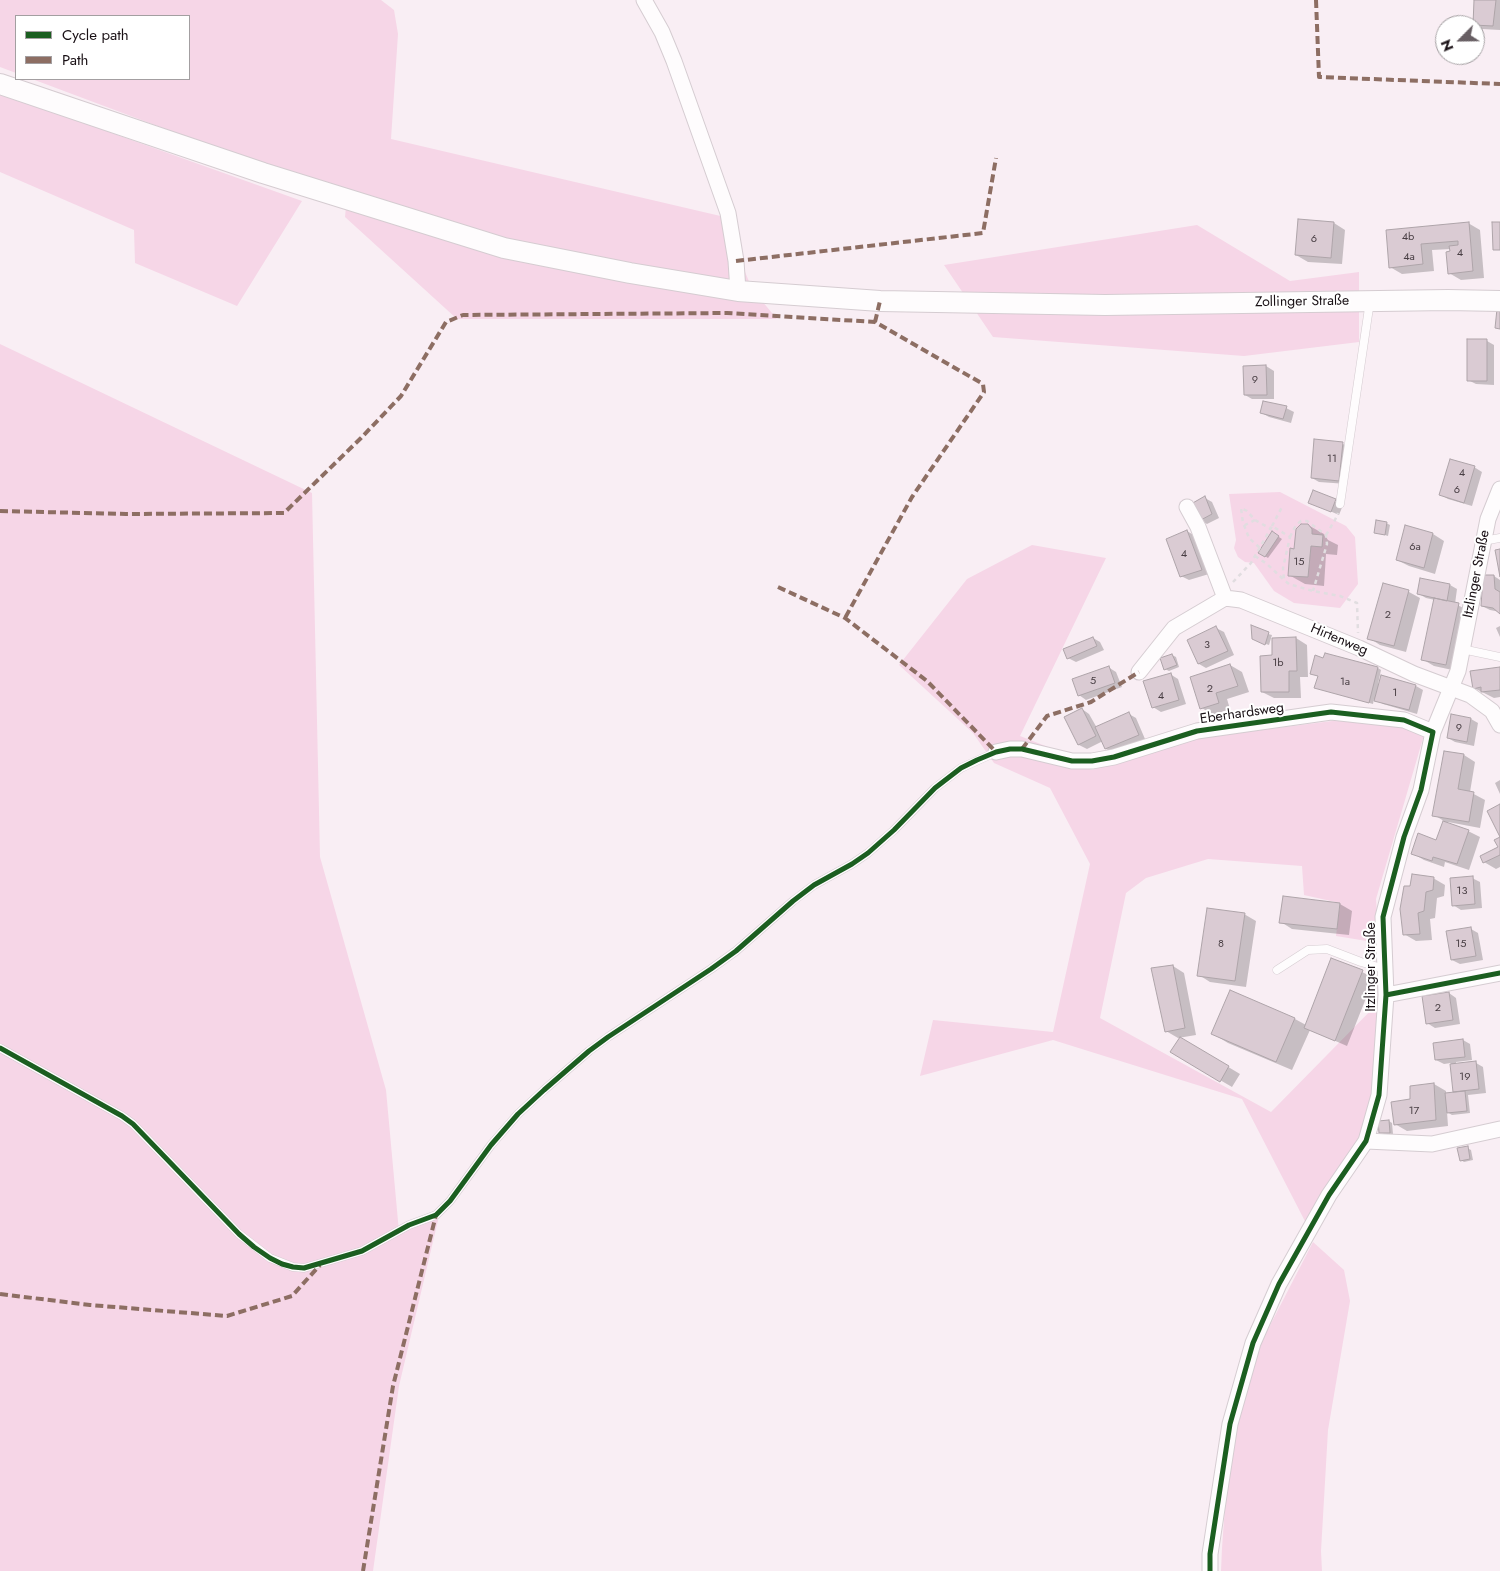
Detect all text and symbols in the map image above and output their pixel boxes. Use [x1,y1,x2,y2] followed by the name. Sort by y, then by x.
[15,15,190,80] legend
[1435,15,1485,65] north arrow
[62,24,129,46] text: Cycle path
[1436,36,1458,54] text: N
[62,49,88,71] text: Path
[1402,230,1414,244] house number: 4b
[1311,232,1317,246] house number: 6
[1457,246,1463,260] house number: 4
[1403,250,1415,264] house number: 4a
[1255,293,1349,311] street label: Zollinger Straße
[1252,373,1258,387] house number: 9
[1327,452,1337,466] house number: 11
[1459,466,1465,480] house number: 4
[1454,483,1460,497] house number: 6
[1460,529,1494,619] street label: Itzlinger Straße
[1409,540,1421,554] house number: 6a
[1181,547,1187,561] house number: 4
[1293,555,1305,569] house number: 15
[1385,608,1391,622] house number: 2
[1308,620,1370,660] street label: Hirtenweg
[1204,638,1210,652] house number: 3
[1272,656,1284,670] house number: 1b
[1090,674,1096,688] house number: 5
[1340,675,1350,689] house number: 1a
[1207,682,1213,696] house number: 2
[1393,686,1397,700] house number: 1
[1158,689,1164,703] house number: 4
[1199,700,1285,728] street label: Eberhardsweg
[1456,721,1462,735] house number: 9
[1457,884,1467,898] house number: 13
[1364,922,1380,1012] street label: Itzlinger Straße
[1218,937,1224,951] house number: 8
[1455,937,1467,951] house number: 15
[1435,1001,1441,1015] house number: 2
[1459,1070,1471,1084] house number: 19
[1409,1104,1419,1118] house number: 17

